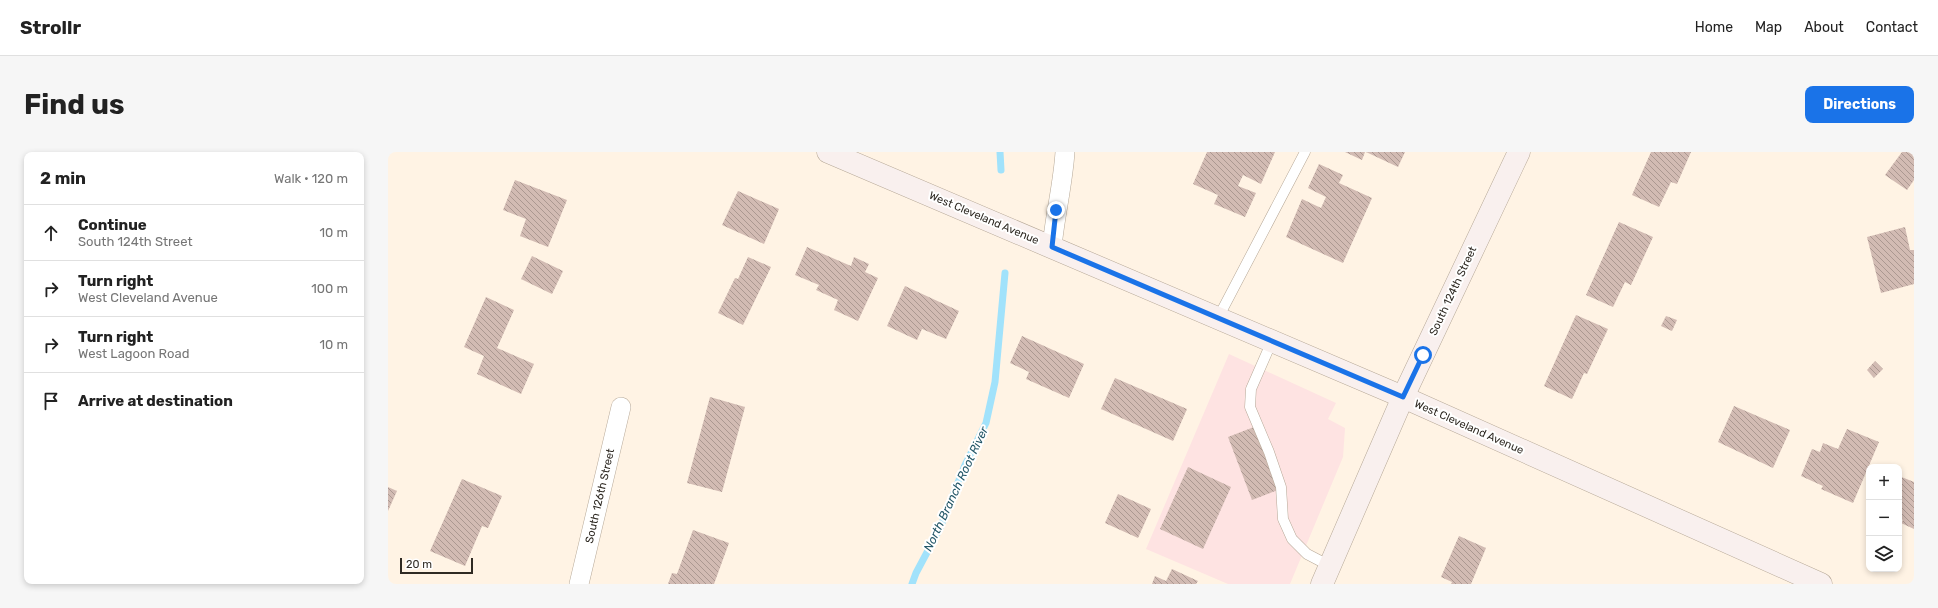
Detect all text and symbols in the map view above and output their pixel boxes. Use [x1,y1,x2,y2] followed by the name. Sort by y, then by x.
[20,16,81,39] text: Strollr
[1695,19,1733,36] text: Home
[1755,19,1782,36] text: Map
[1804,19,1844,36] text: About
[1866,19,1918,36] text: Contact
[1805,86,1914,123] button: Directions
[24,88,124,121] text: Find us
[40,168,86,188] text: 2 min
[274,171,348,186] text: Walk · 120 m
[927,189,1041,247] street label: West Cleveland Avenue
[1047,201,1065,219] route end
[78,216,147,234] text: Continue
[40,222,62,244] icon: ahead
[319,225,348,240] text: 10 m
[78,234,192,249] text: South 124th Street
[1427,244,1480,338] street label: South 124th Street
[78,272,153,290] text: Turn right
[40,278,62,300] icon: right
[311,281,348,296] text: 100 m
[78,290,218,305] text: West Cleveland Avenue
[78,328,153,346] text: Turn right
[40,334,62,356] icon: right
[319,337,348,352] text: 10 m
[78,346,189,361] text: West Lagoon Road
[1414,346,1432,364] route start
[40,390,62,412] icon: arrive
[78,392,233,410] text: Arrive at destination
[1412,397,1526,457] street label: West Cleveland Avenue
[921,424,991,554] water label: North Branch Root River
[583,447,617,545] street label: South 126th Street
[1866,464,1902,572] map controls
[1866,464,1902,500] button: +
[1866,500,1902,536] button: −
[1866,536,1902,572] button: layers
[400,556,473,575] scale bar
[406,558,432,571] text: 20 m

